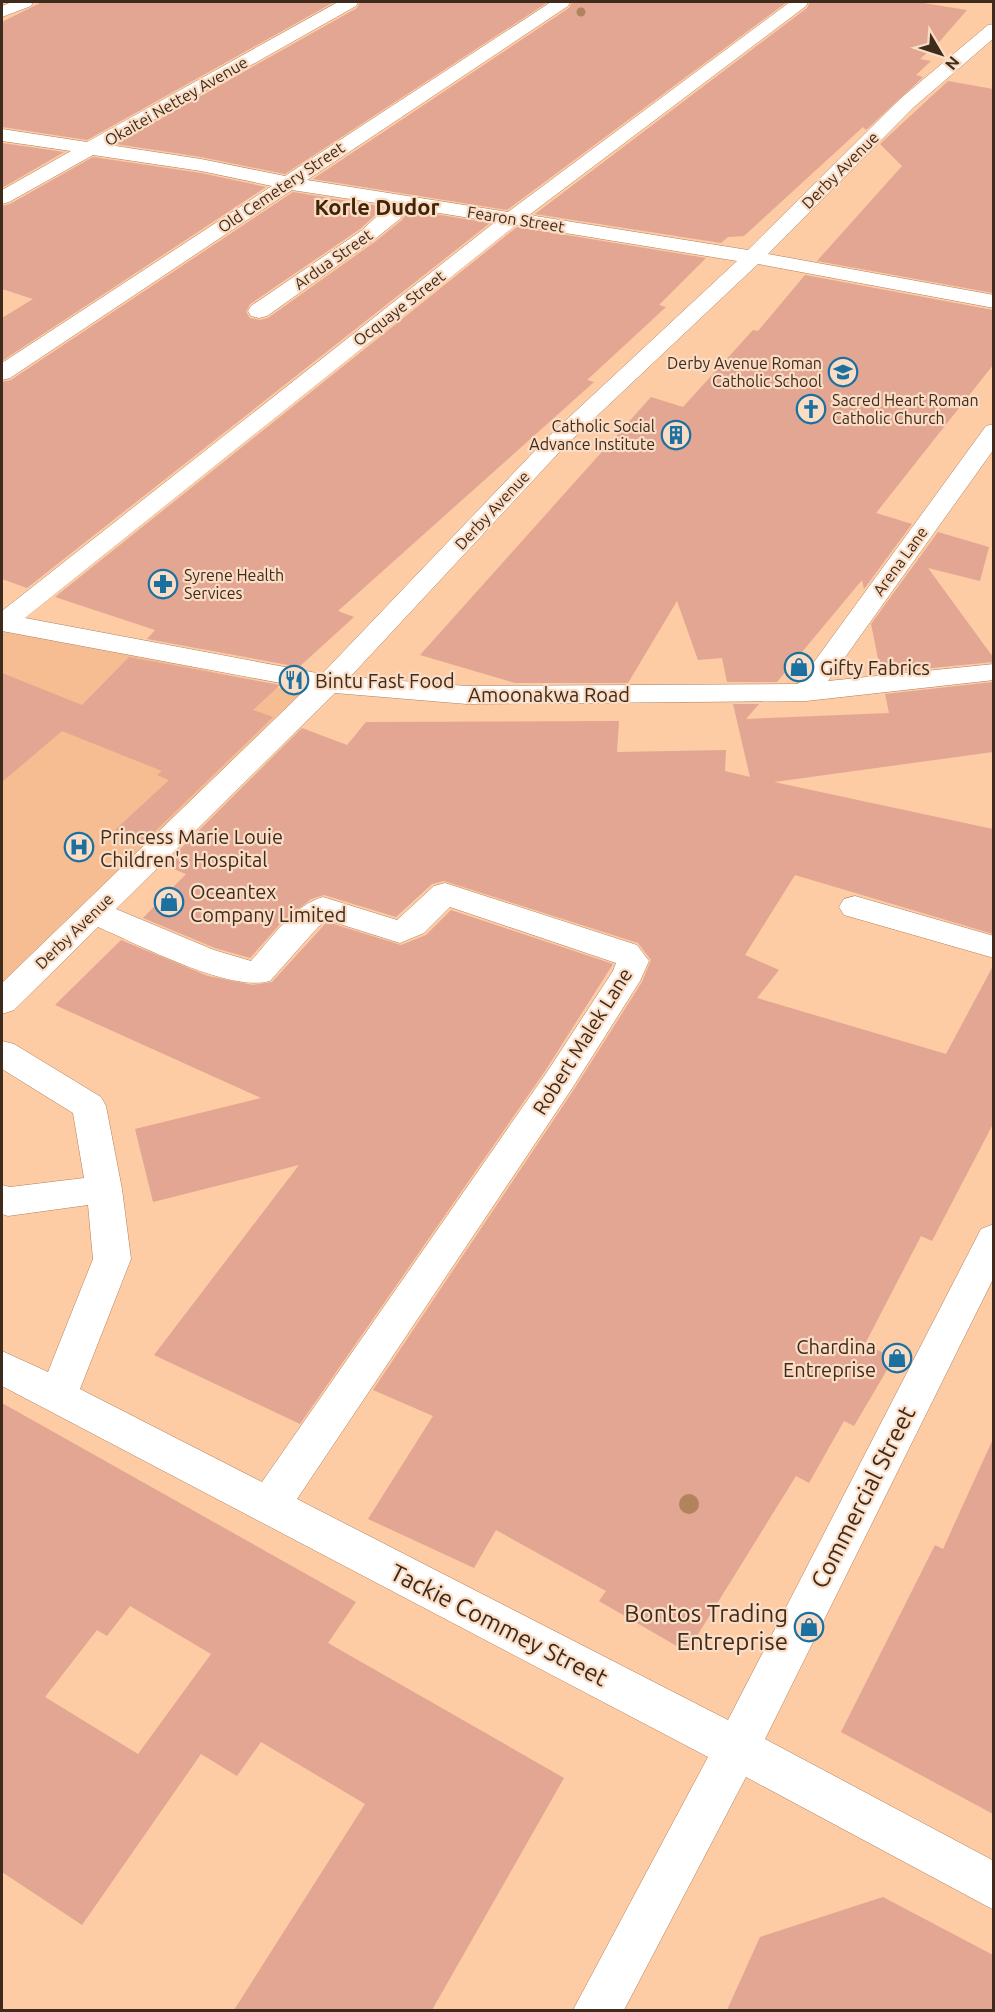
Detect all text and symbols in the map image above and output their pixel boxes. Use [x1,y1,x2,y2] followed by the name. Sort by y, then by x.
[911,24,971,84] north arrow
[101,53,251,149] street label: Okaitei Nettey Avenue
[942,53,963,74] text: N
[798,128,882,212] street label: Derby Avenue
[214,138,348,236] street label: Old Cemetery Street
[314,194,440,219] district label: Korle Dudor
[466,202,567,236] street label: Fearon Street
[290,225,376,293] street label: Ardua Street
[350,266,449,349] street label: Ocquaye Street
[667,354,822,390] place label: Derby Avenue Roman Catholic School
[827,356,859,388] school or university icon: Derby Avenue Roman Catholic School
[832,391,979,427] place label: Sacred Heart Roman Catholic Church
[795,393,827,425] church icon: Sacred Heart Roman Catholic Church
[529,417,655,453] place label: Catholic Social Advance Institute
[660,419,692,451] building icon: Catholic Social Advance Institute
[451,467,533,553] street label: Derby Avenue
[869,523,931,599] street label: Arena Lane
[184,566,284,602] place label: Syrene Health Services
[147,568,179,600] pharmacy icon: Syrene Health Services
[783,651,815,683] shop icon: Gifty Fabrics
[820,656,930,679] place label: Gifty Fabrics
[278,664,310,696] restaurant icon: Bintu Fast Food
[315,669,455,692] place label: Bintu Fast Food
[468,683,630,706] street label: Amoonakwa Road
[100,825,283,871] place label: Princess Marie Louie Children's Hospital
[63,831,95,863] hospital icon: Princess Marie Louie Children's Hospital
[190,880,346,926] place label: Oceantex Company Limited
[153,886,185,918] shop icon: Oceantex Company Limited
[31,890,117,972] street label: Derby Avenue
[528,963,636,1119] street label: Robert Malek Lane
[783,1335,876,1381] place label: Chardina Entreprise
[881,1342,913,1374] shop icon: Chardina Entreprise
[805,1401,921,1592] street label: Commercial Street
[386,1558,613,1692] street label: Tackie Commey Street
[624,1600,788,1655] place label: Bontos Trading Entreprise
[793,1611,825,1643] shop icon: Bontos Trading Entreprise

